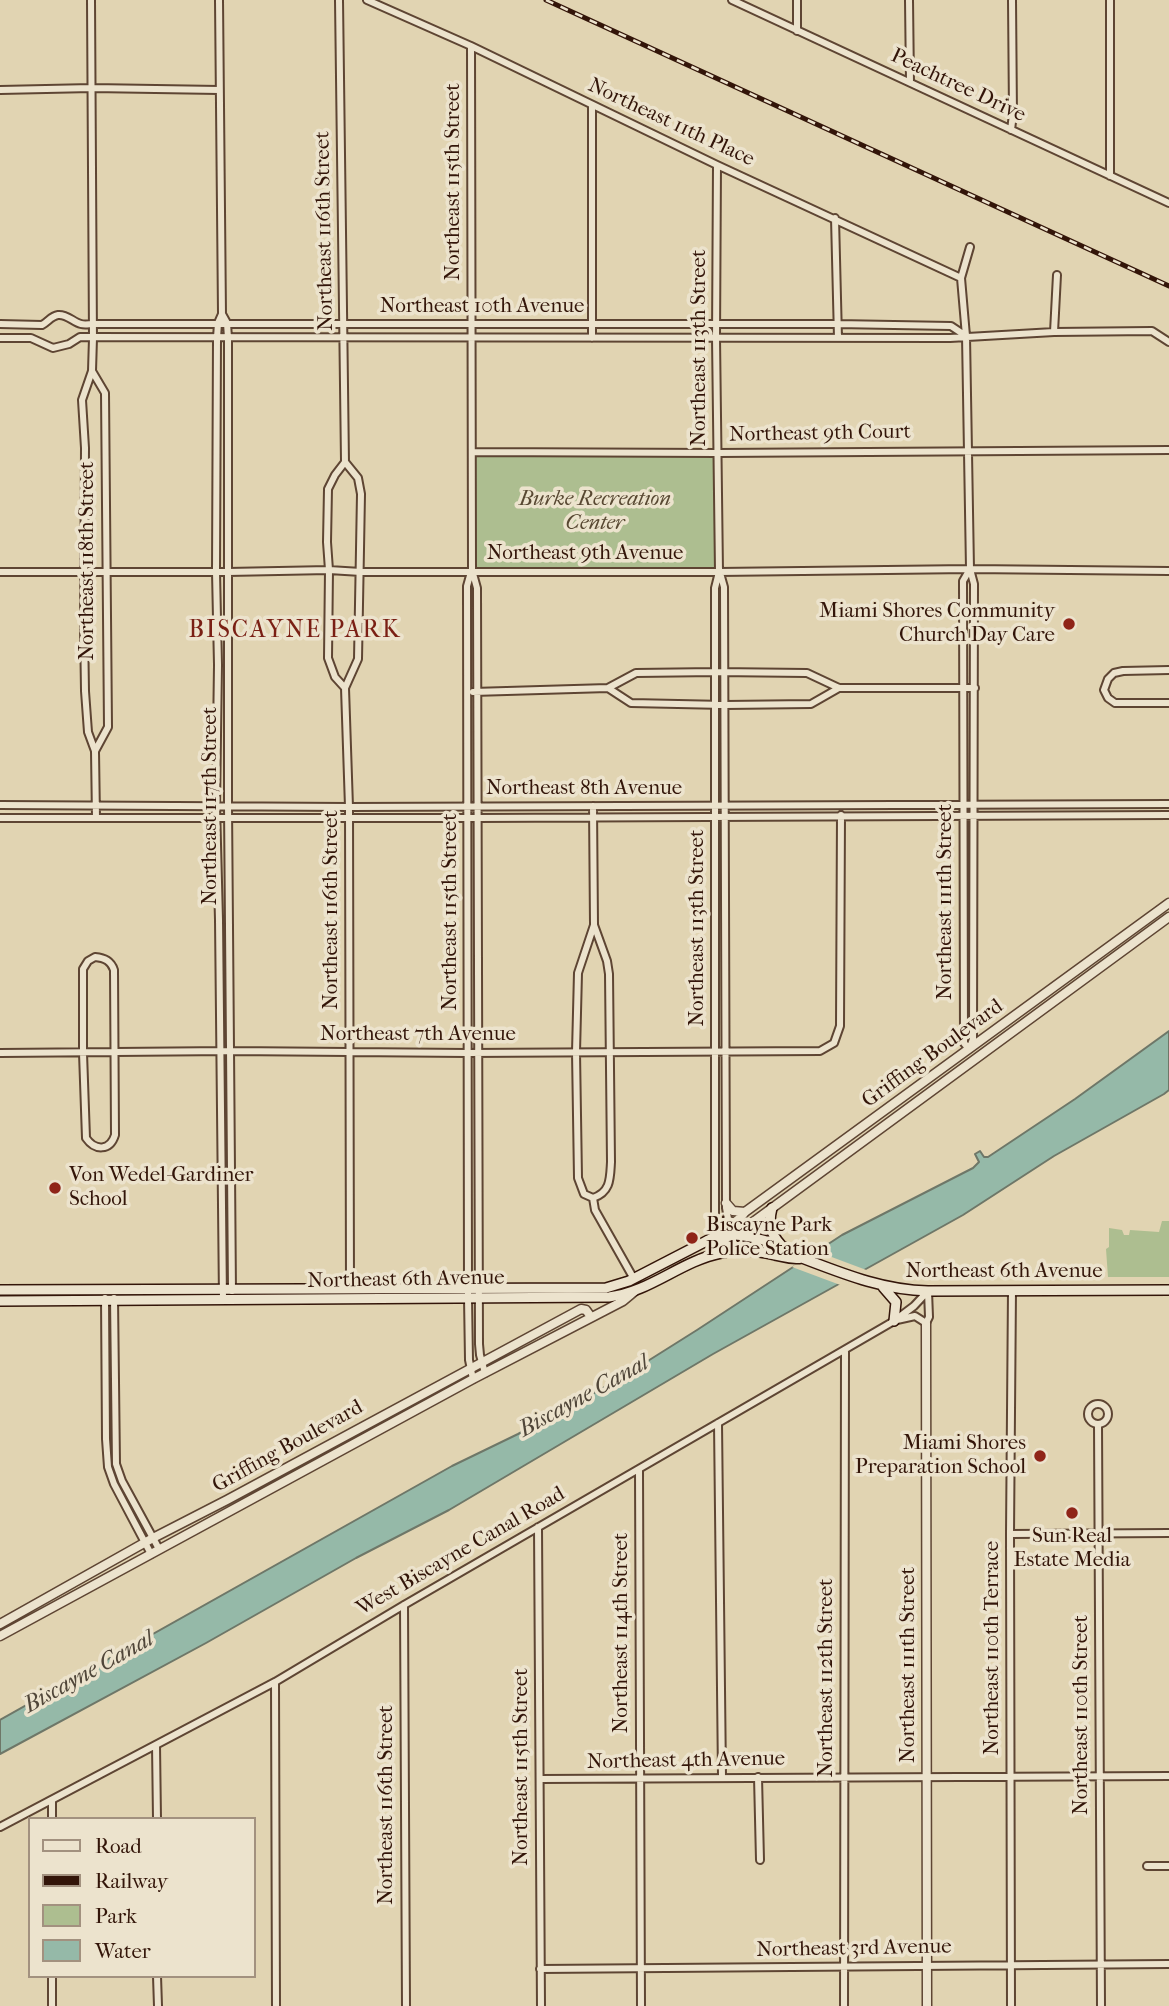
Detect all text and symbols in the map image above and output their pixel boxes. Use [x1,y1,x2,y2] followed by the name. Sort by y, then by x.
[887,44,1029,128] street label: Peachtree Drive
[584,73,758,173] street label: Northeast 11th Place
[441,83,467,281] street label: Northeast 115th Street
[311,131,339,331] street label: Northeast 116th Street
[687,250,713,446] street label: Northeast 113th Street
[380,294,584,320] street label: Northeast 10th Avenue
[729,420,911,448] street label: Northeast 9th Court
[75,462,101,660] street label: Northeast 118th Street
[519,487,671,537] park label: Burke Recreation Center
[487,541,683,567] street label: Northeast 9th Avenue
[819,599,1055,649] place label: Miami Shores Community Church Day Care
[1061,616,1077,632] marker: Miami Shores Community Church Day Care
[190,617,400,645] district label: BISCAYNE PARK
[198,707,224,905] street label: Northeast 117th Street
[486,776,682,802] street label: Northeast 8th Avenue
[933,804,959,1000] street label: Northeast 111th Street
[319,810,345,1010] street label: Northeast 116th Street
[438,813,464,1011] street label: Northeast 115th Street
[685,830,711,1026] street label: Northeast 113th Street
[858,994,1008,1114] street label: Griffing Boulevard
[320,1022,516,1048] street label: Northeast 7th Avenue
[69,1163,254,1213] place label: Von Wedel-Gardiner School
[47,1180,63,1196] marker: Von Wedel-Gardiner School
[706,1213,832,1263] place label: Biscayne Park Police Station
[684,1230,700,1246] marker: Biscayne Park Police Station
[905,1259,1103,1285] street label: Northeast 6th Avenue
[307,1266,505,1294] street label: Northeast 6th Avenue
[514,1350,654,1444] water label: Biscayne Canal
[208,1395,368,1499] street label: Griffing Boulevard
[855,1431,1026,1481] place label: Miami Shores Preparation School
[1032,1448,1048,1464] marker: Miami Shores Preparation School
[352,1482,570,1622] street label: West Biscayne Canal Road
[1064,1505,1080,1521] marker: Sun Real Estate Media
[1014,1524,1130,1574] place label: Sun Real Estate Media
[609,1533,635,1733] street label: Northeast 114th Street
[980,1541,1006,1755] street label: Northeast 110th Terrace
[896,1567,922,1763] street label: Northeast 111th Street
[814,1578,840,1778] street label: Northeast 112th Street
[1069,1615,1095,1815] street label: Northeast 110th Street
[19,1626,159,1720] water label: Biscayne Canal
[509,1668,535,1866] street label: Northeast 115th Street
[374,1705,400,1905] street label: Northeast 116th Street
[587,1747,785,1775] street label: Northeast 4th Avenue
[28,1817,256,1978] legend
[95,1834,142,1858] text: Road
[95,1869,168,1893] text: Railway
[95,1904,137,1928] text: Park
[756,1935,952,1963] street label: Northeast 3rd Avenue
[95,1939,151,1963] text: Water

